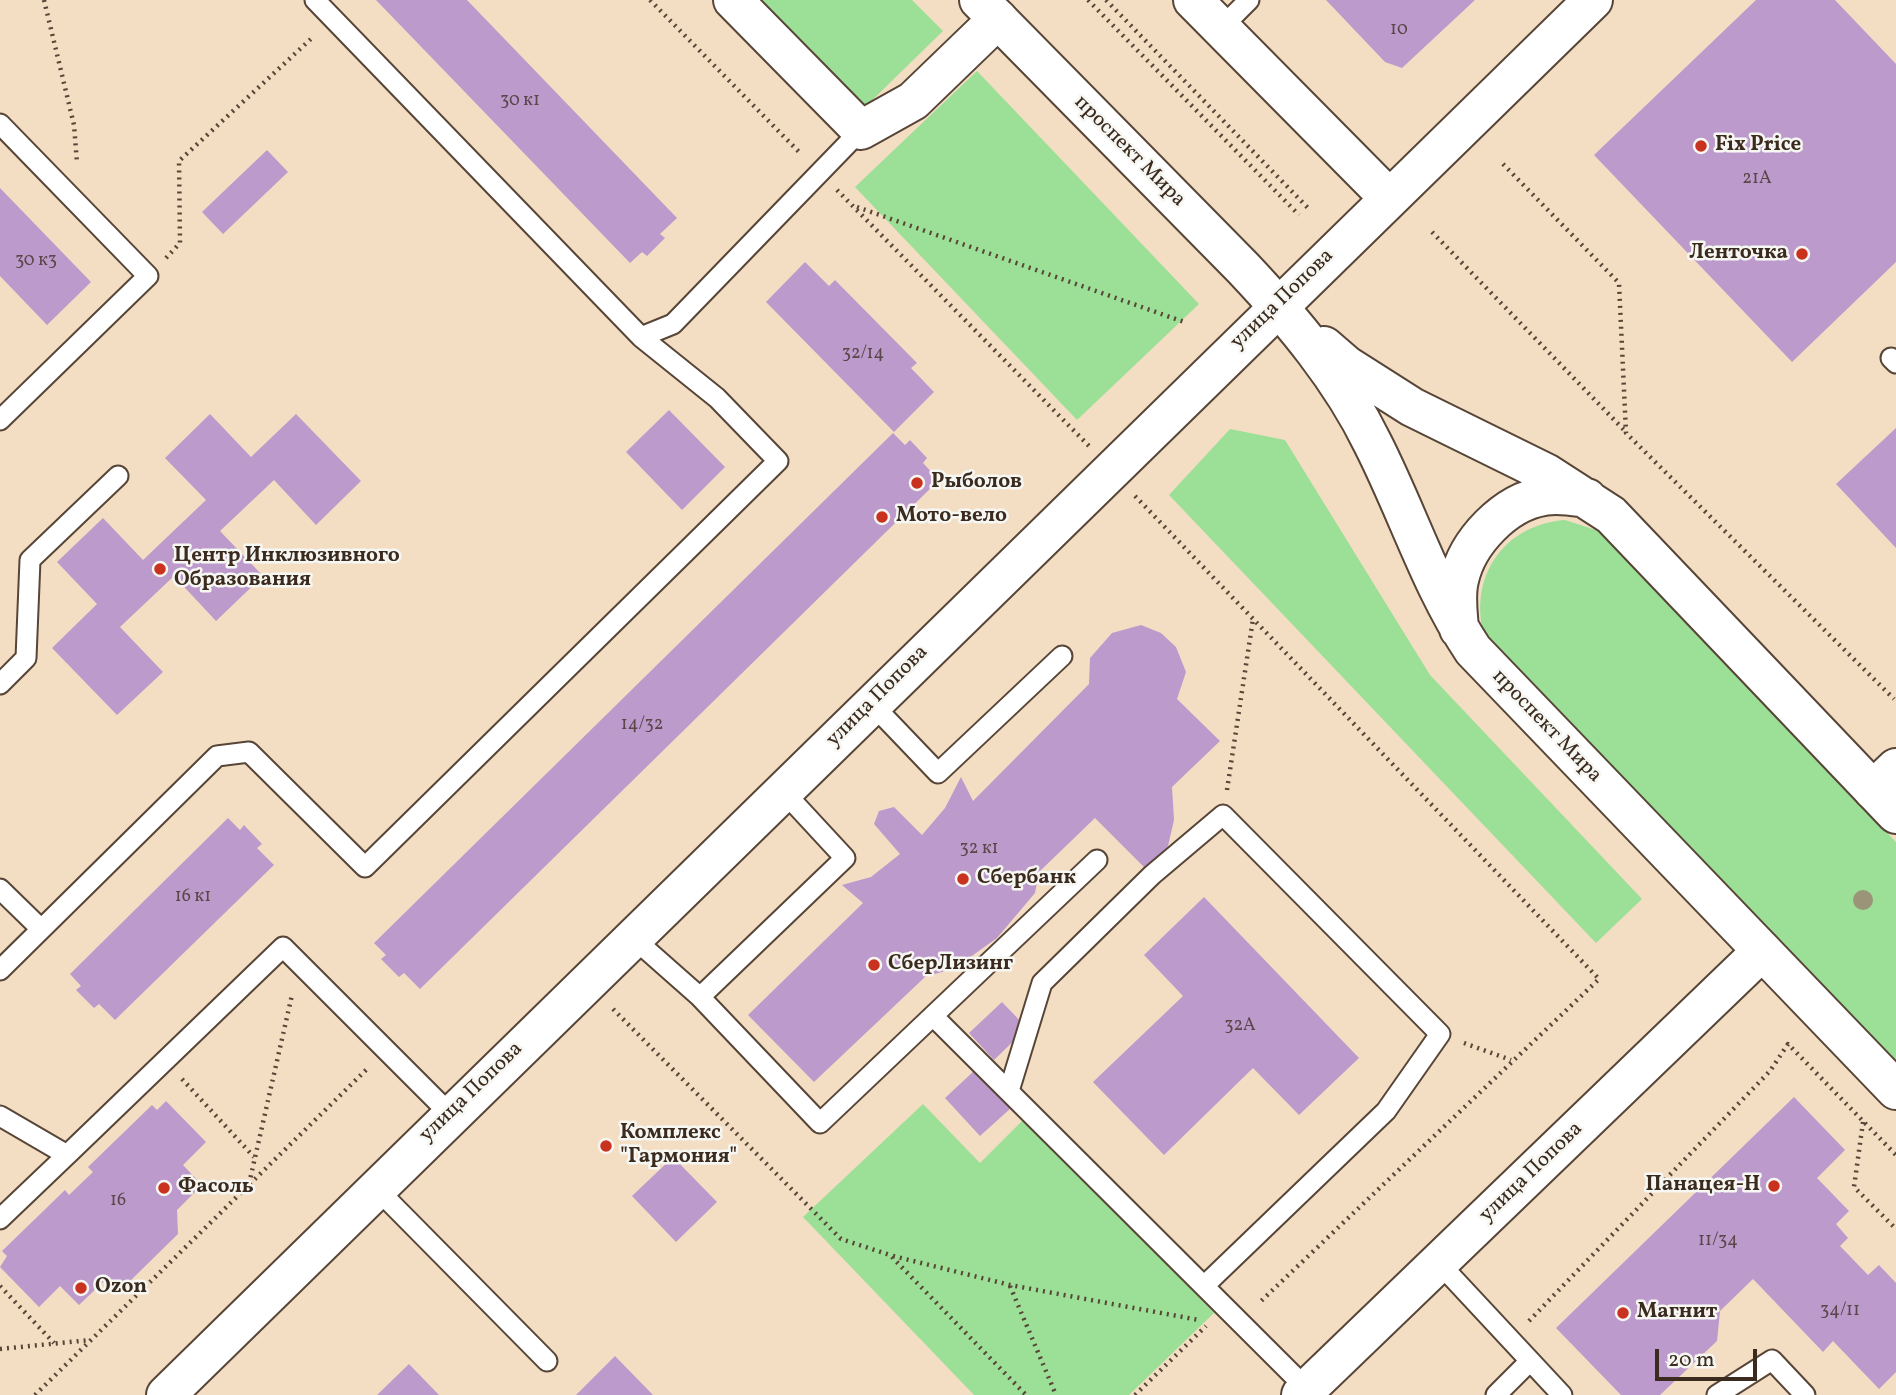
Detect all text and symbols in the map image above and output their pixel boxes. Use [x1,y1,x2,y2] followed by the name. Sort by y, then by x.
[1390,20,1408,42] house number: 10
[500,91,540,113] house number: 30 к1
[1068,91,1190,213] street label: проспект Мира
[1715,133,1801,159] place label: Fix Price
[1693,138,1709,154] marker: Fix Price
[1742,169,1772,191] house number: 21А
[1689,241,1788,267] place label: Ленточка
[1226,244,1340,356] street label: улица Попова
[1794,246,1810,262] marker: Ленточка
[15,251,57,273] house number: 30 к3
[842,344,884,366] house number: 32/14
[931,470,1022,496] place label: Рыболов
[909,475,925,491] marker: Рыболов
[896,504,1007,530] place label: Мото-вело
[874,509,890,525] marker: Мото-вело
[174,544,400,594] place label: Центр Инклюзивного Образования
[152,561,168,577] marker: Центр Инклюзивного Образования
[822,641,934,753] street label: улица Попова
[1486,665,1606,789] street label: проспект Мира
[621,715,663,737] house number: 14/32
[959,839,999,861] house number: 32 к1
[977,866,1076,892] place label: Сбербанк
[955,871,971,887] marker: Сбербанк
[175,887,211,909] house number: 16 к1
[888,952,1013,978] place label: СберЛизинг
[866,957,882,973] marker: СберЛизинг
[1224,1016,1256,1038] house number: 32А
[415,1037,529,1149] street label: улица Попова
[1475,1117,1589,1229] street label: улица Попова
[620,1121,737,1171] place label: Комплекс "Гармония"
[598,1138,614,1154] marker: Комплекс "Гармония"
[1646,1173,1760,1199] place label: Панацея-Н
[178,1175,254,1201] place label: Фасоль
[1766,1178,1782,1194] marker: Панацея-Н
[156,1180,172,1196] marker: Фасоль
[110,1191,126,1213] house number: 16
[1698,1231,1738,1253] house number: 11/34
[95,1275,147,1301] place label: Ozon
[73,1280,89,1296] marker: Ozon
[1637,1300,1717,1326] place label: Магнит
[1820,1301,1860,1323] house number: 34/11
[1615,1305,1631,1321] marker: Магнит
[1658,1336,1759,1380] scale bar
[1668,1346,1714,1375] text: 20 m

